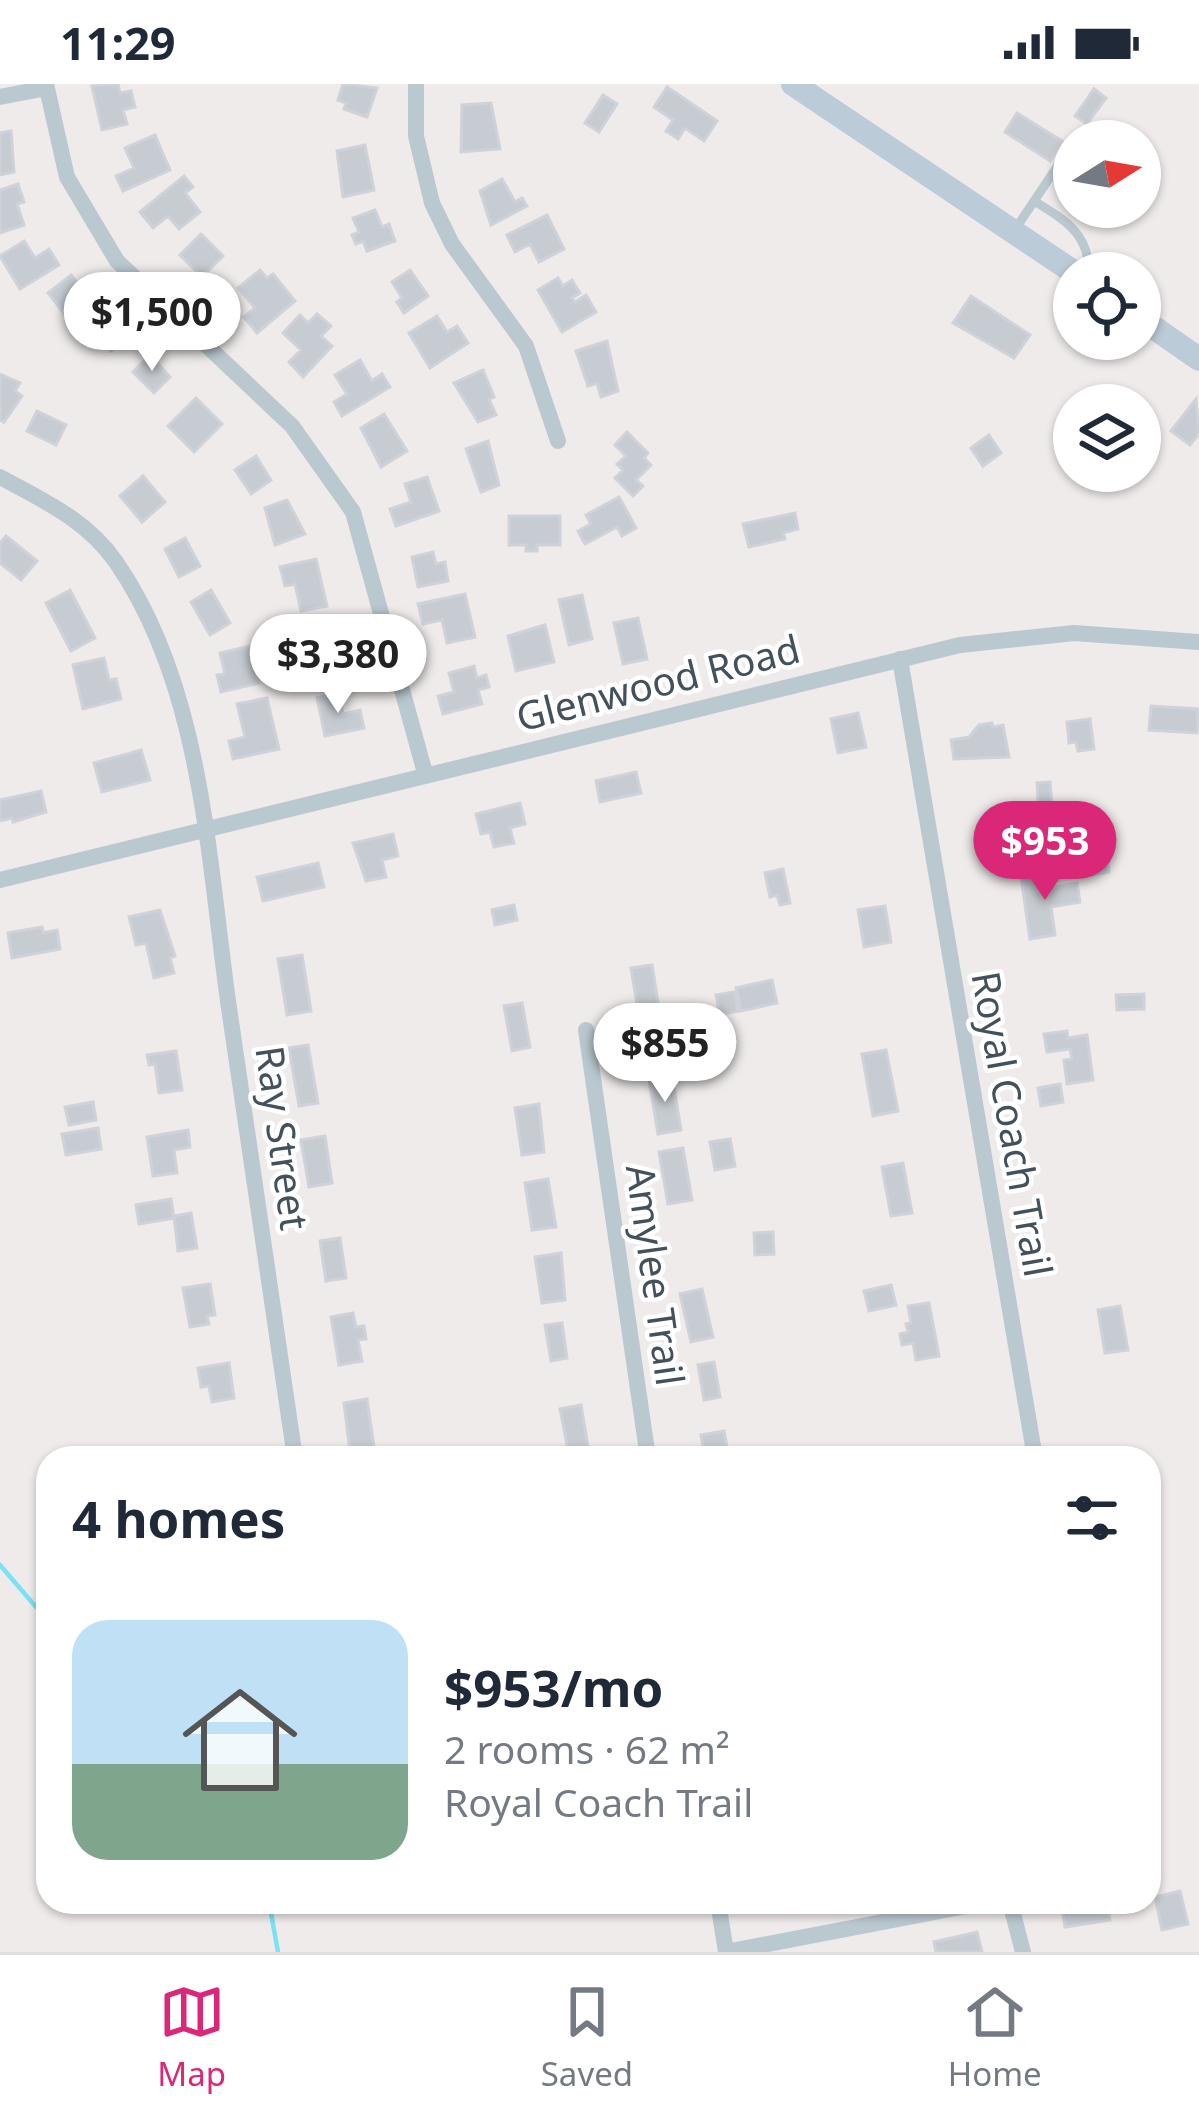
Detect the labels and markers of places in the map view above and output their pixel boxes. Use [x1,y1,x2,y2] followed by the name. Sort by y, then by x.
[54,272,250,374] pin: $1,500
[240,614,436,716] pin: $3,380
[974,801,1116,903] pin: $953
[594,1003,736,1105] pin: $855

